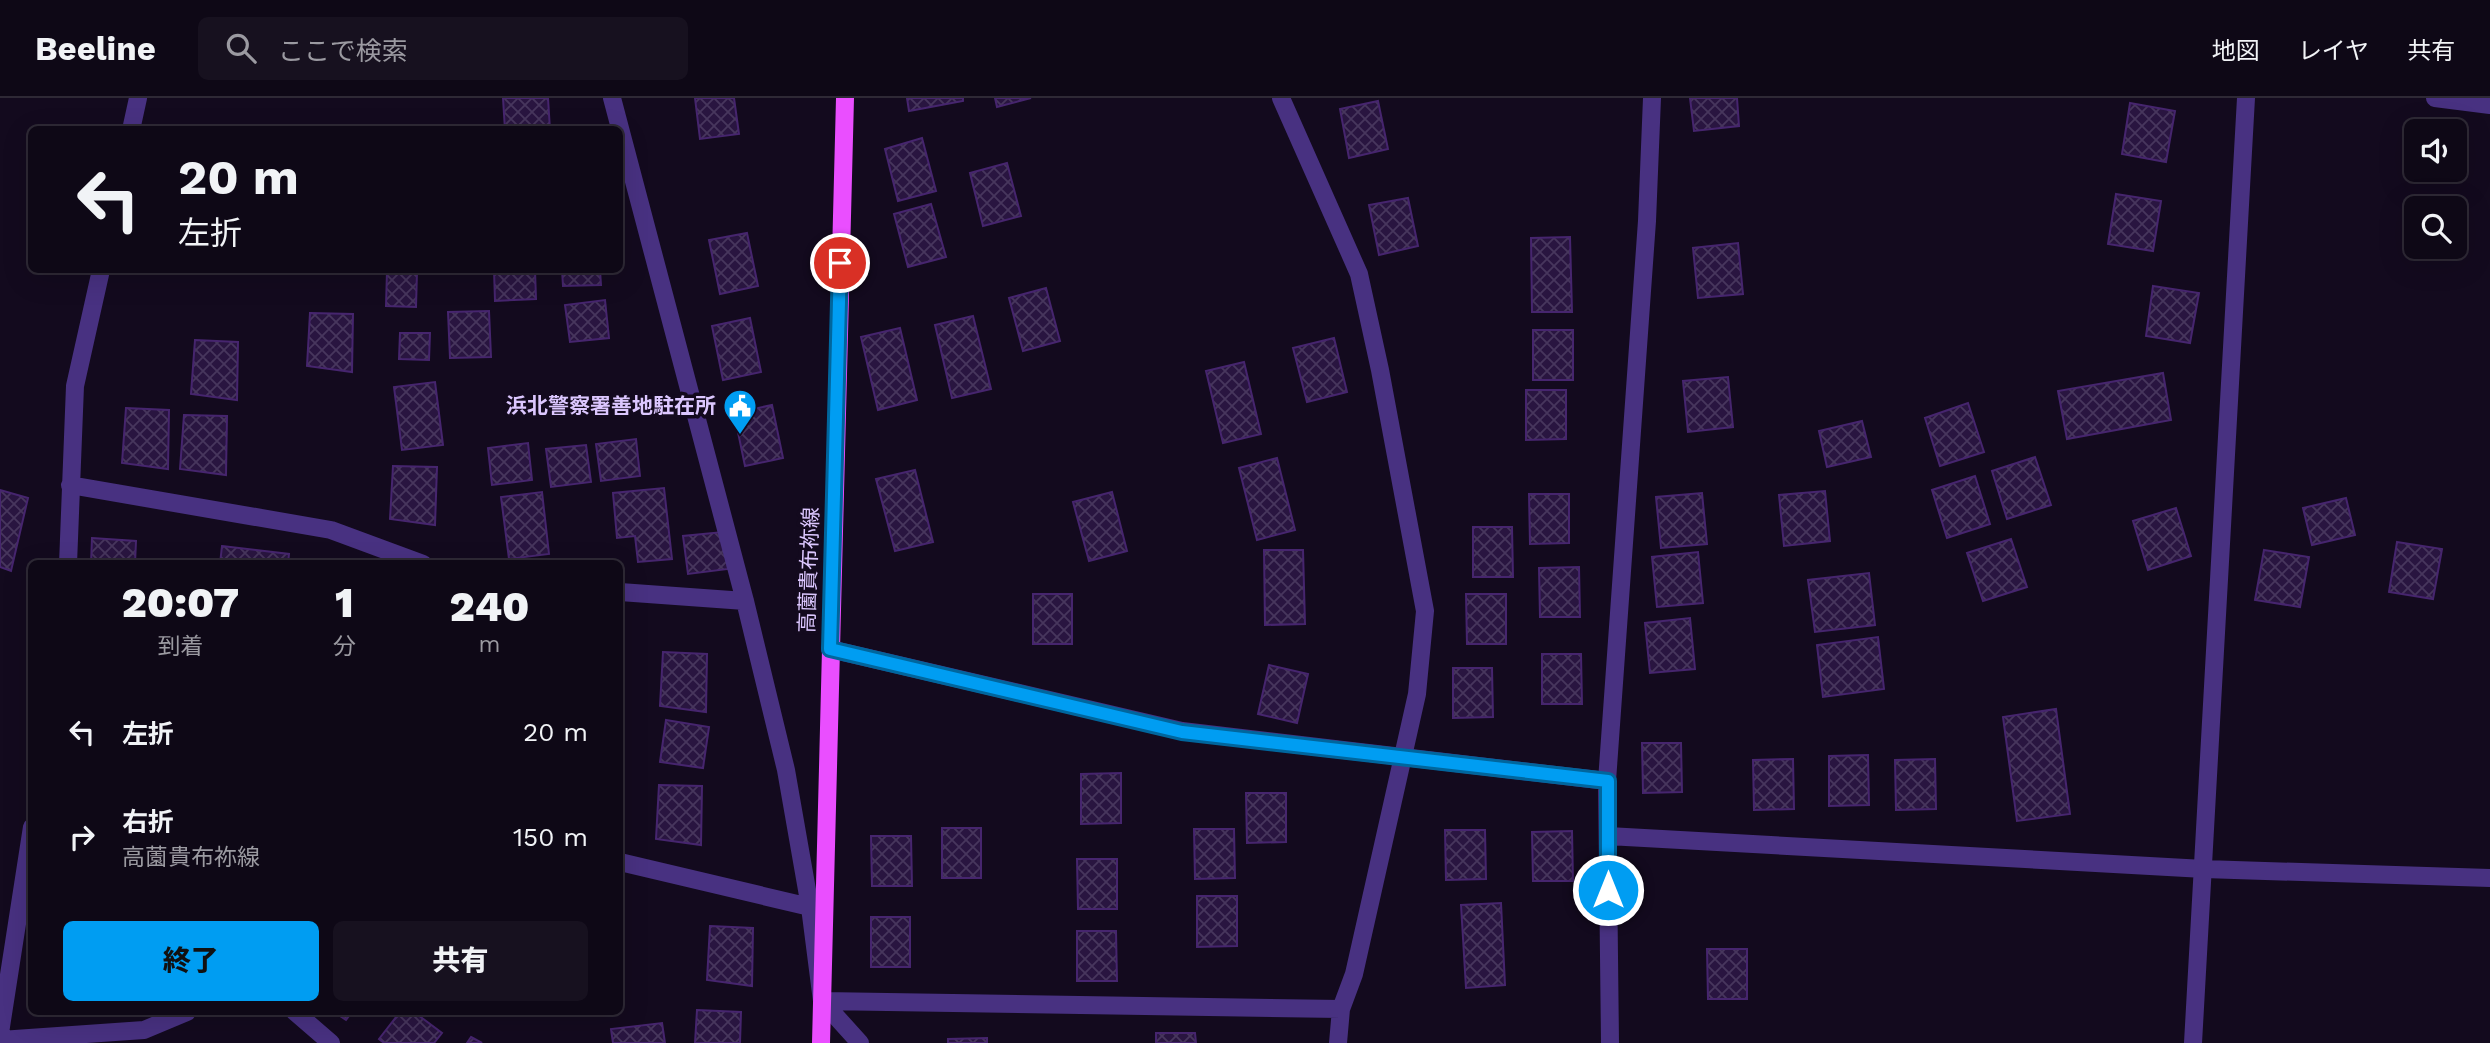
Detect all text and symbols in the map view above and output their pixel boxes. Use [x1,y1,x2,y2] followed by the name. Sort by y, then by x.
[198,17,688,80] search box
[35,29,156,68] text: Beeline
[222,29,260,67] icon: search
[278,36,408,66] text: ここで検索
[2212,37,2260,65] text: 地図
[2298,37,2369,65] text: レイヤ
[2407,37,2455,65] text: 共有
[2404,119,2467,259] map controls
[2404,119,2467,182] button: sound
[178,148,299,206] text: 20 m
[63,154,154,245] icon: left
[2404,196,2467,259] button: search
[178,214,242,252] text: 左折
[810,233,870,293] pin
[821,244,859,282] icon: arrive
[721,387,759,436] public building icon: 浜北警察署善地駐在所
[506,393,716,418] place label: 浜北警察署善地駐在所
[794,507,823,633] street label: 高薗貴布祢線
[122,578,239,627] text: 20:07
[335,578,354,627] text: 1
[449,582,529,631] text: 240
[478,631,500,658] text: m
[157,633,203,660] text: 到着
[333,633,356,660] text: 分
[63,713,101,751] icon: left
[523,717,588,747] text: 20 m
[122,719,174,749] text: 左折
[122,807,174,837] text: 右折
[63,818,101,856] icon: right
[513,822,588,852] text: 150 m
[122,844,260,871] text: 高薗貴布祢線
[1571,853,1645,927] position arrow
[63,921,319,1001] button: 終了
[333,921,588,1001] button: 共有

